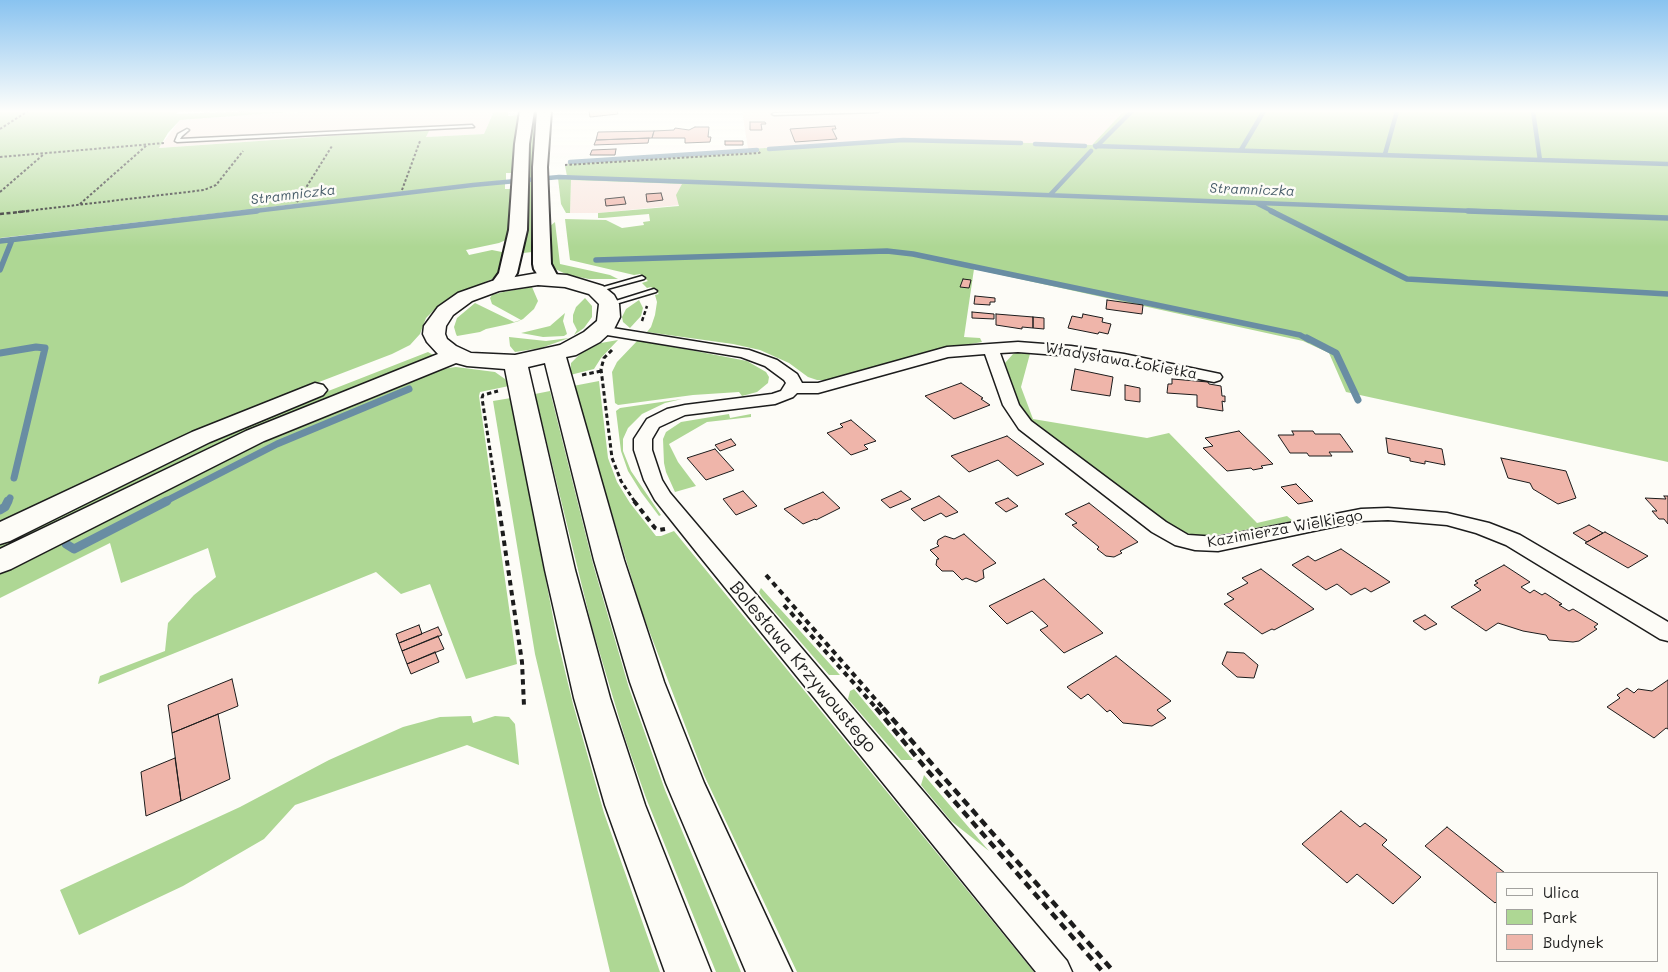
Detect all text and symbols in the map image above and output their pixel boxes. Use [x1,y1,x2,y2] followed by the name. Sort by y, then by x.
[1209,180,1295,200] water label: Stramniczka
[250,181,336,209] water label: Stramniczka
[1044,339,1198,383] street label: Władysława Łokietka
[1206,506,1364,552] street label: Kazimierza Wielkiego
[725,577,881,757] street label: Bolesława Krzywoustego
[1496,872,1658,962] legend
[1543,882,1580,902] text: Ulica
[1543,907,1577,927] text: Park
[1543,932,1603,952] text: Budynek

